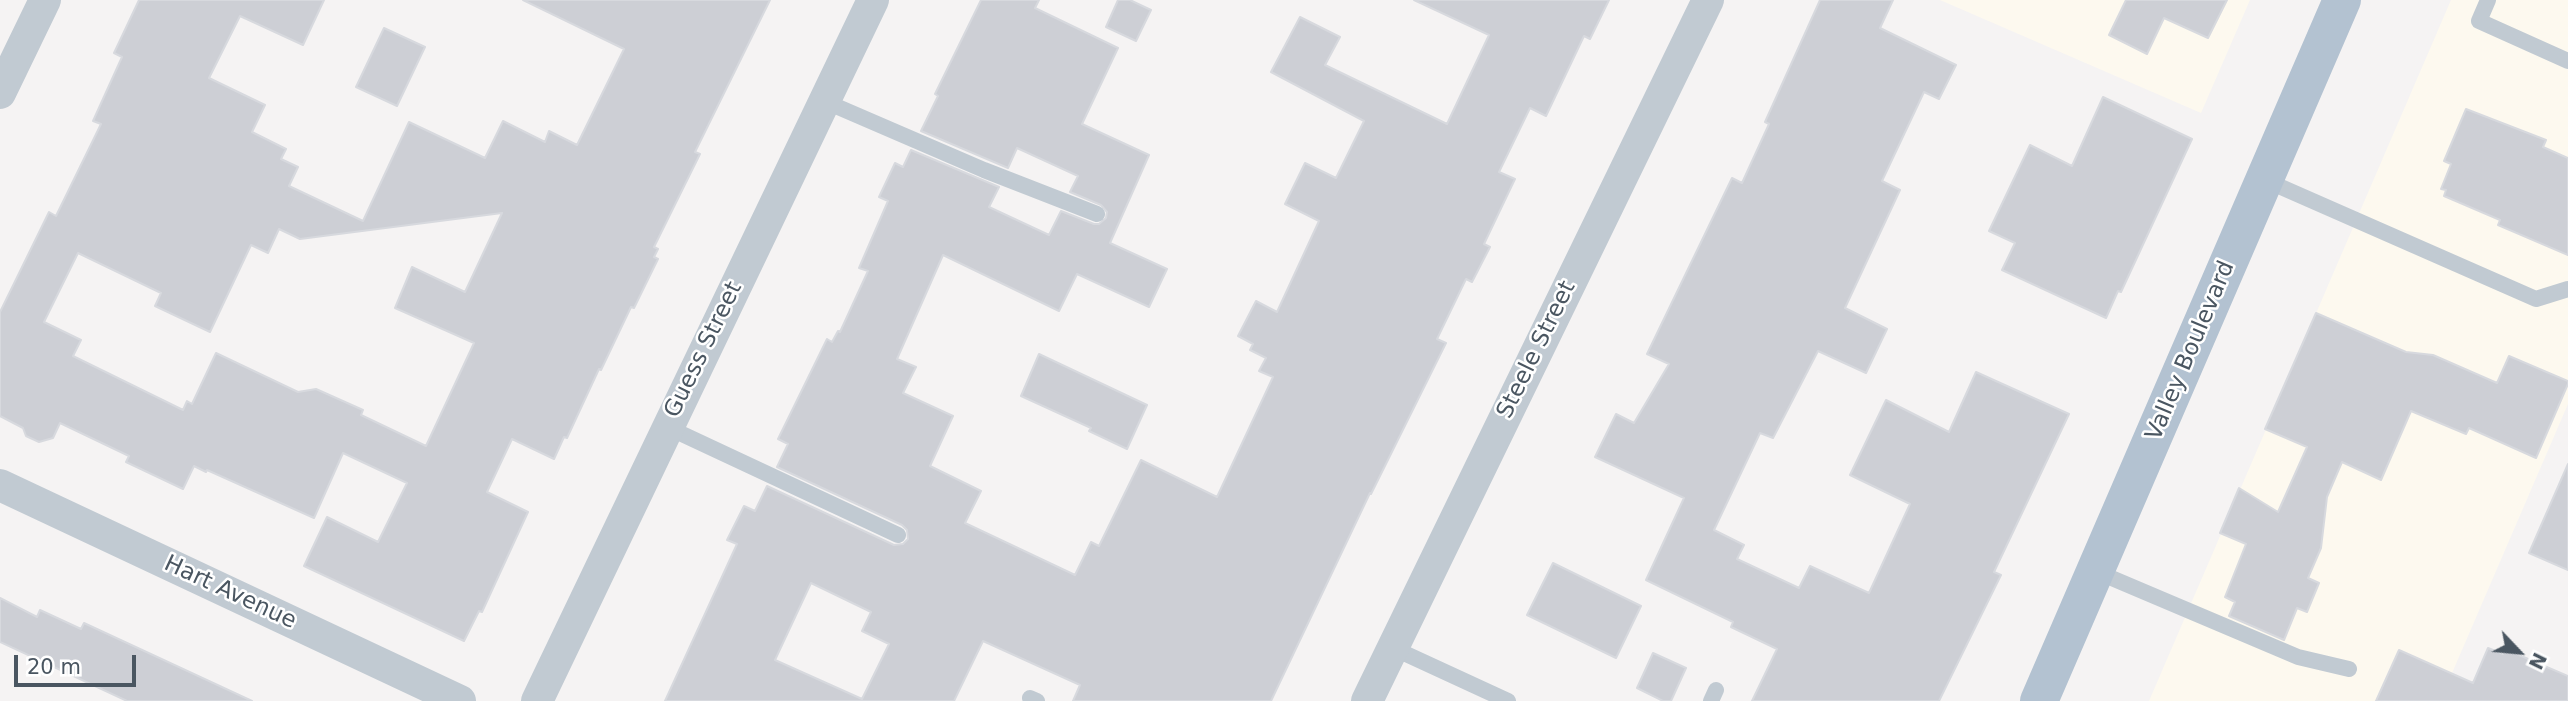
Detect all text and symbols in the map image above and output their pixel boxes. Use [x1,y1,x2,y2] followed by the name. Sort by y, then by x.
[2141,257,2241,445] street label: Valley Boulevard
[1492,277,1582,423] street label: Steele Street
[659,278,749,422] street label: Guess Street
[160,550,300,636] street label: Hart Avenue
[2484,617,2554,687] north arrow
[18,642,140,686] scale bar
[2525,649,2551,673] text: N
[27,655,81,679] text: 20 m

